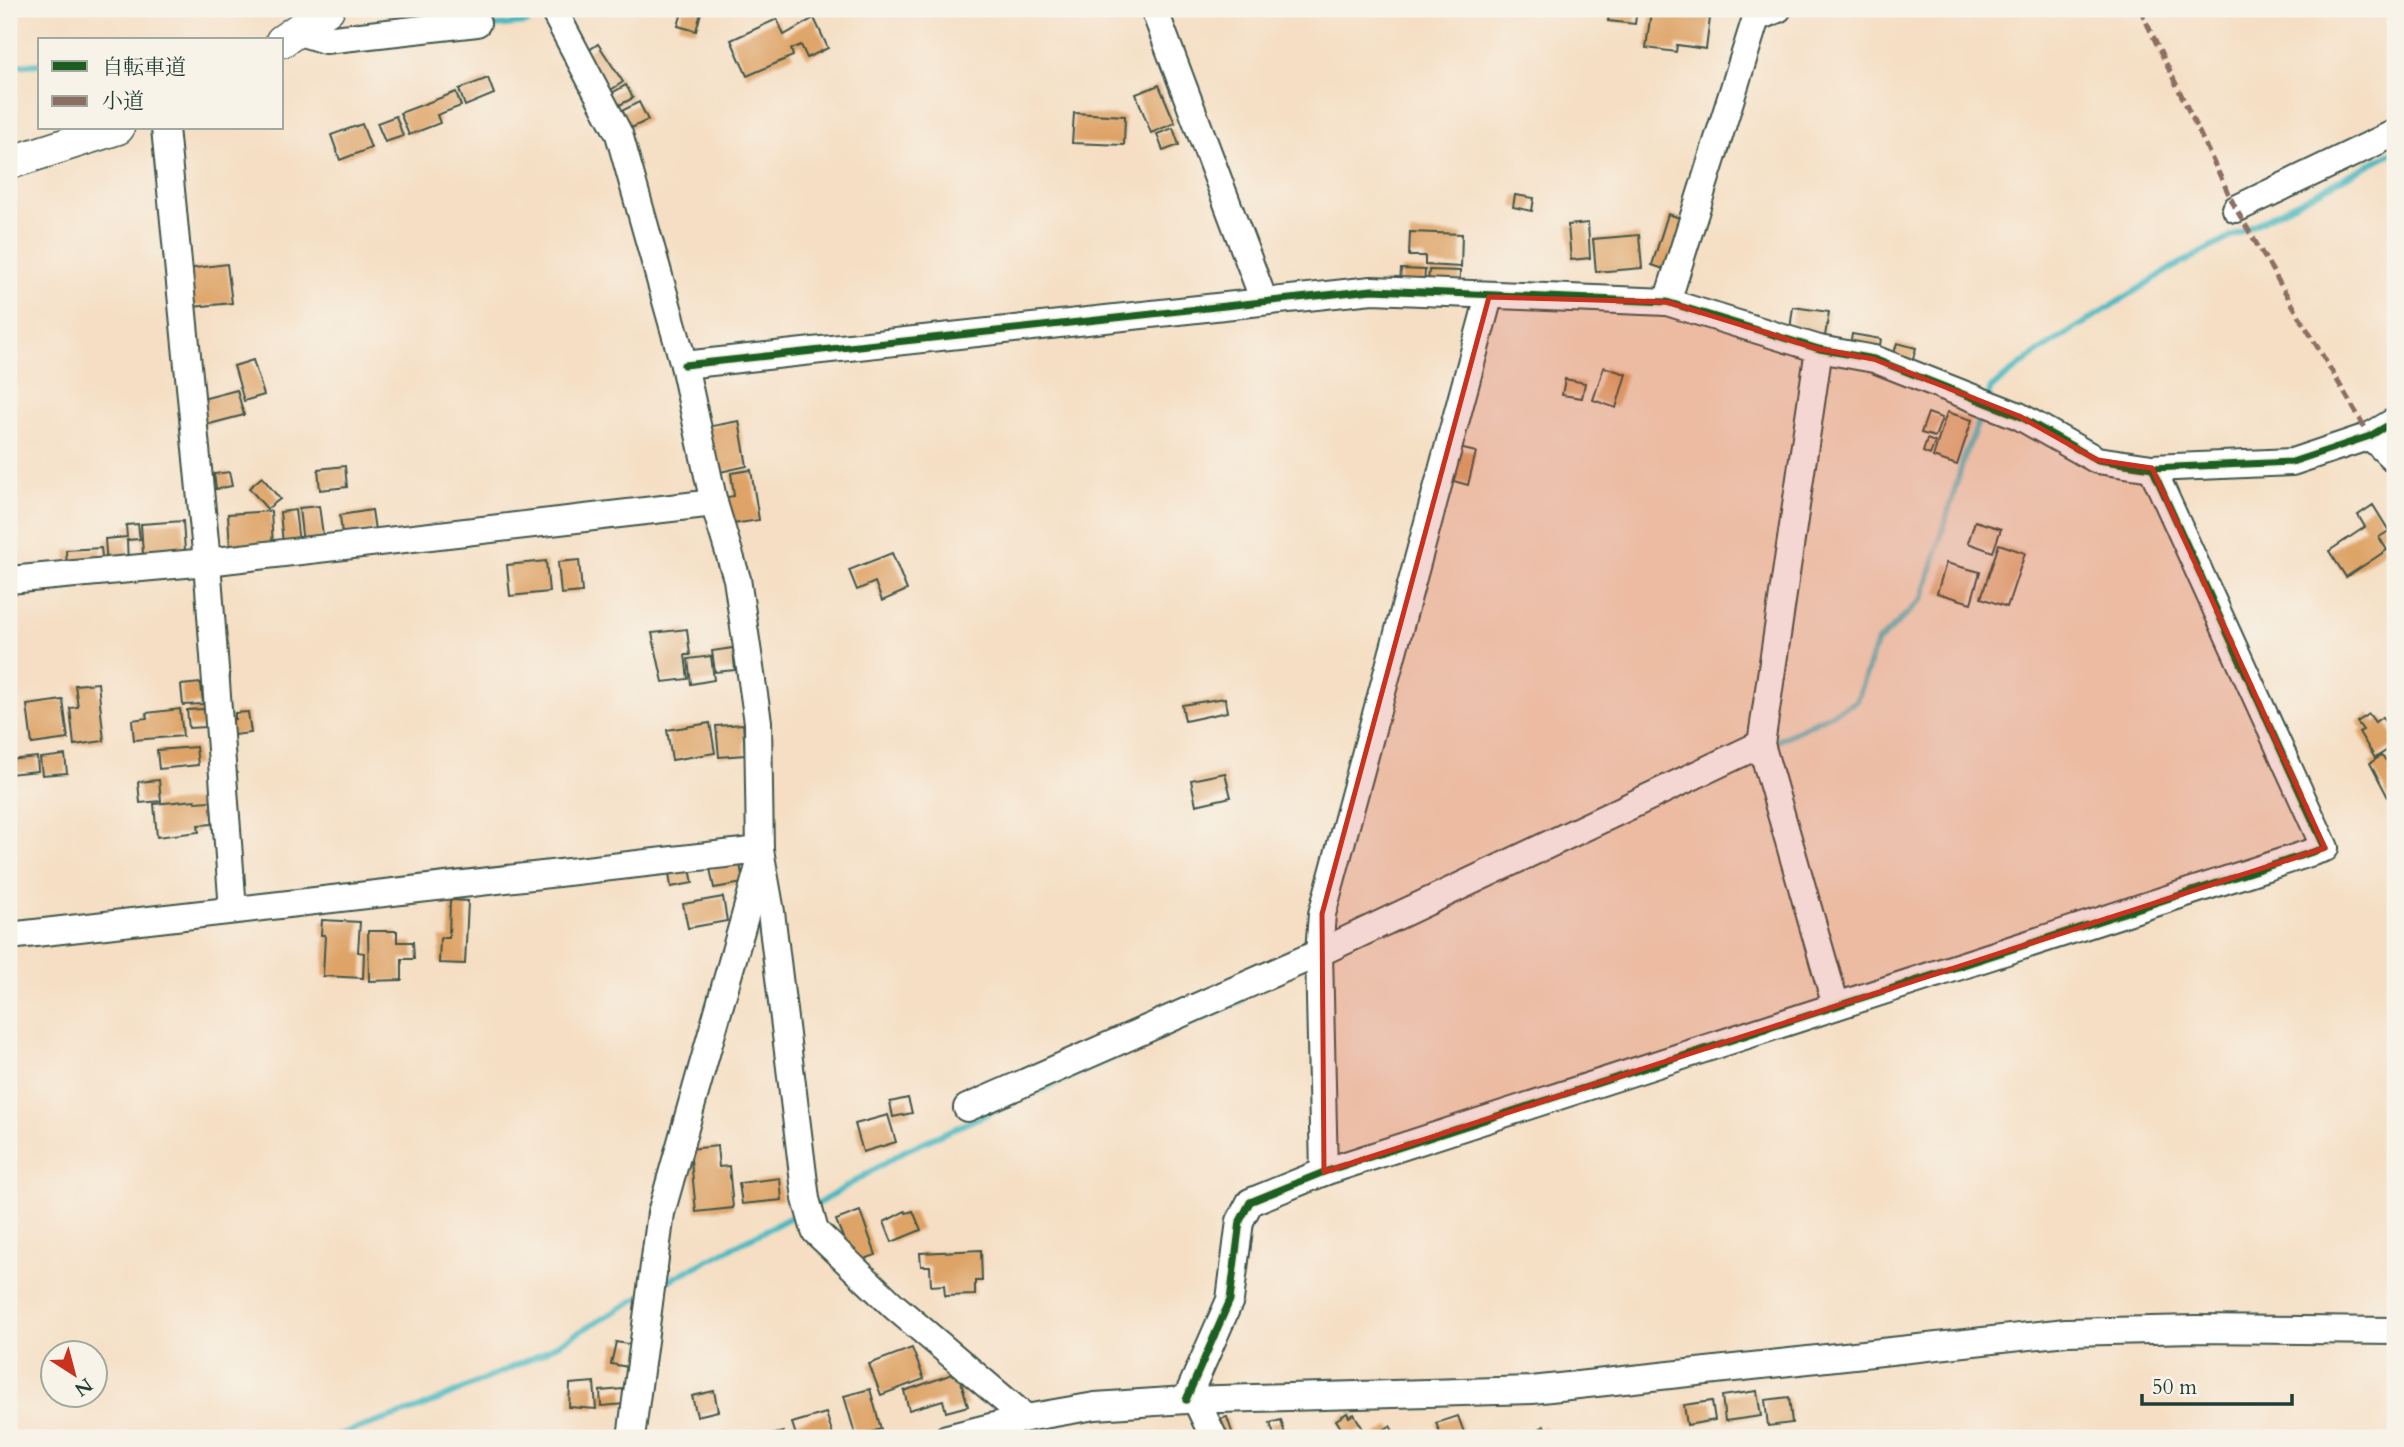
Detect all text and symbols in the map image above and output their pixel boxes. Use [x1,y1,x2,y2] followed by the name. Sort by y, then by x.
[38,38,284,130] legend
[102,53,186,82] text: 自転車道
[102,87,144,116] text: 小道
[38,1338,108,1408] north arrow
[2142,1363,2292,1407] scale bar
[69,1372,98,1403] text: N
[2152,1373,2197,1402] text: 50 m

